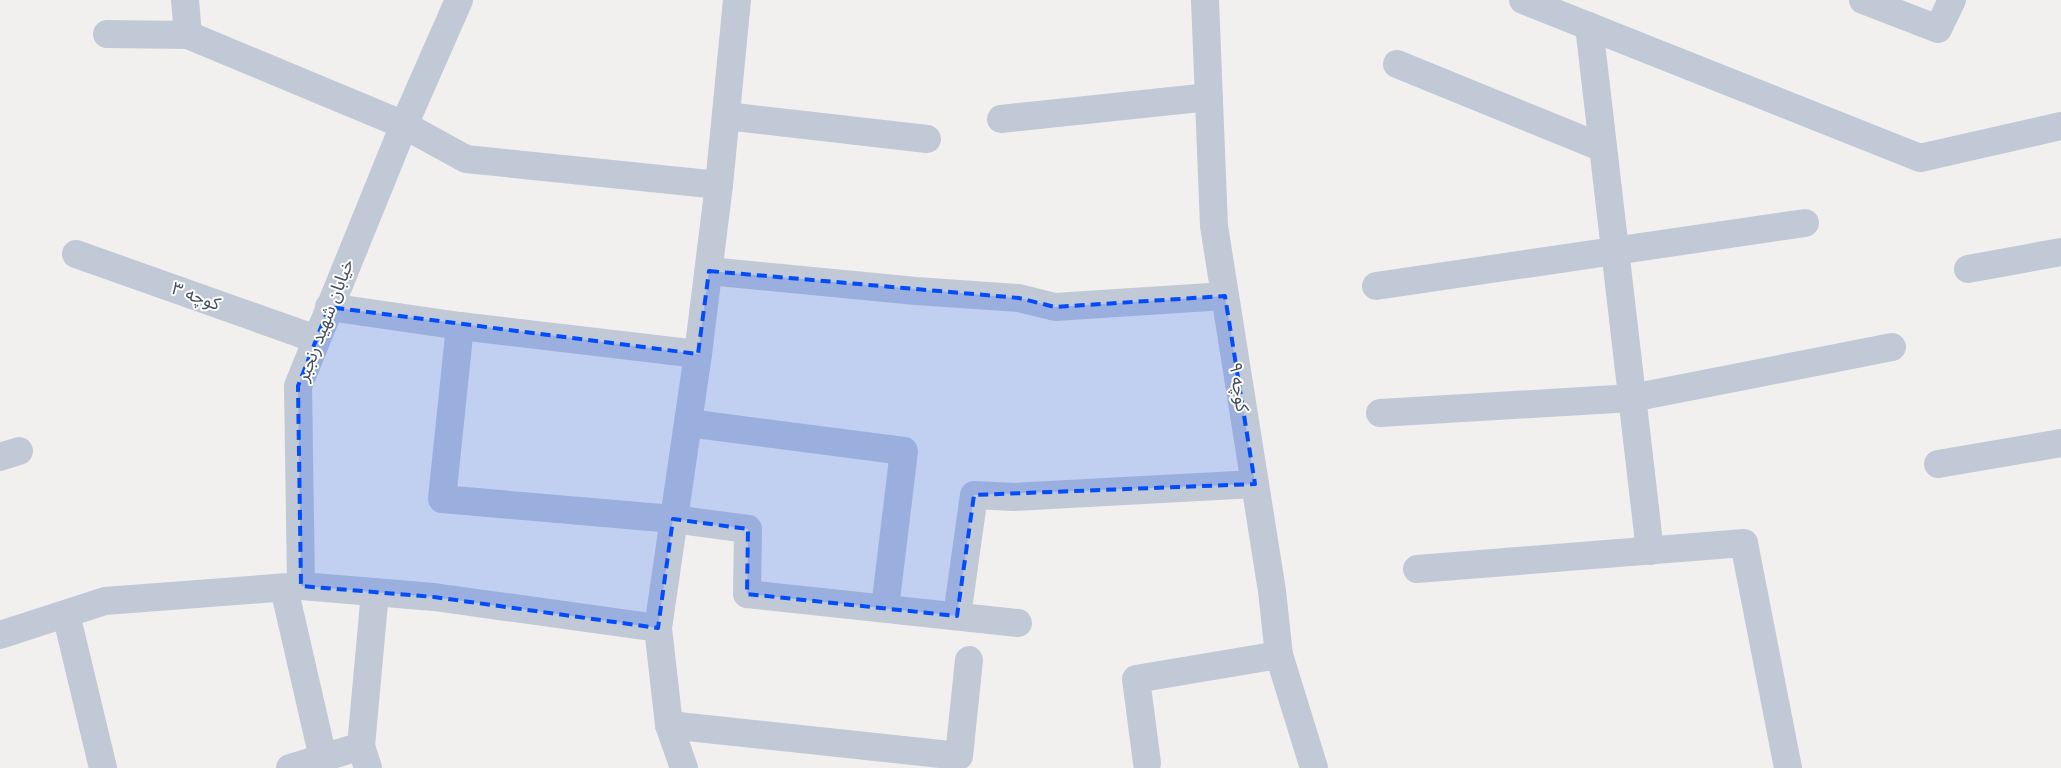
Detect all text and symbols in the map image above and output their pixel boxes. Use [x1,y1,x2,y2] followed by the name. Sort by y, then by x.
[291,256,358,385] street label: خیابان شهید رنجبر
[169,277,224,315] street label: کوچه ۳
[1224,361,1254,414] street label: کوچه ۹

